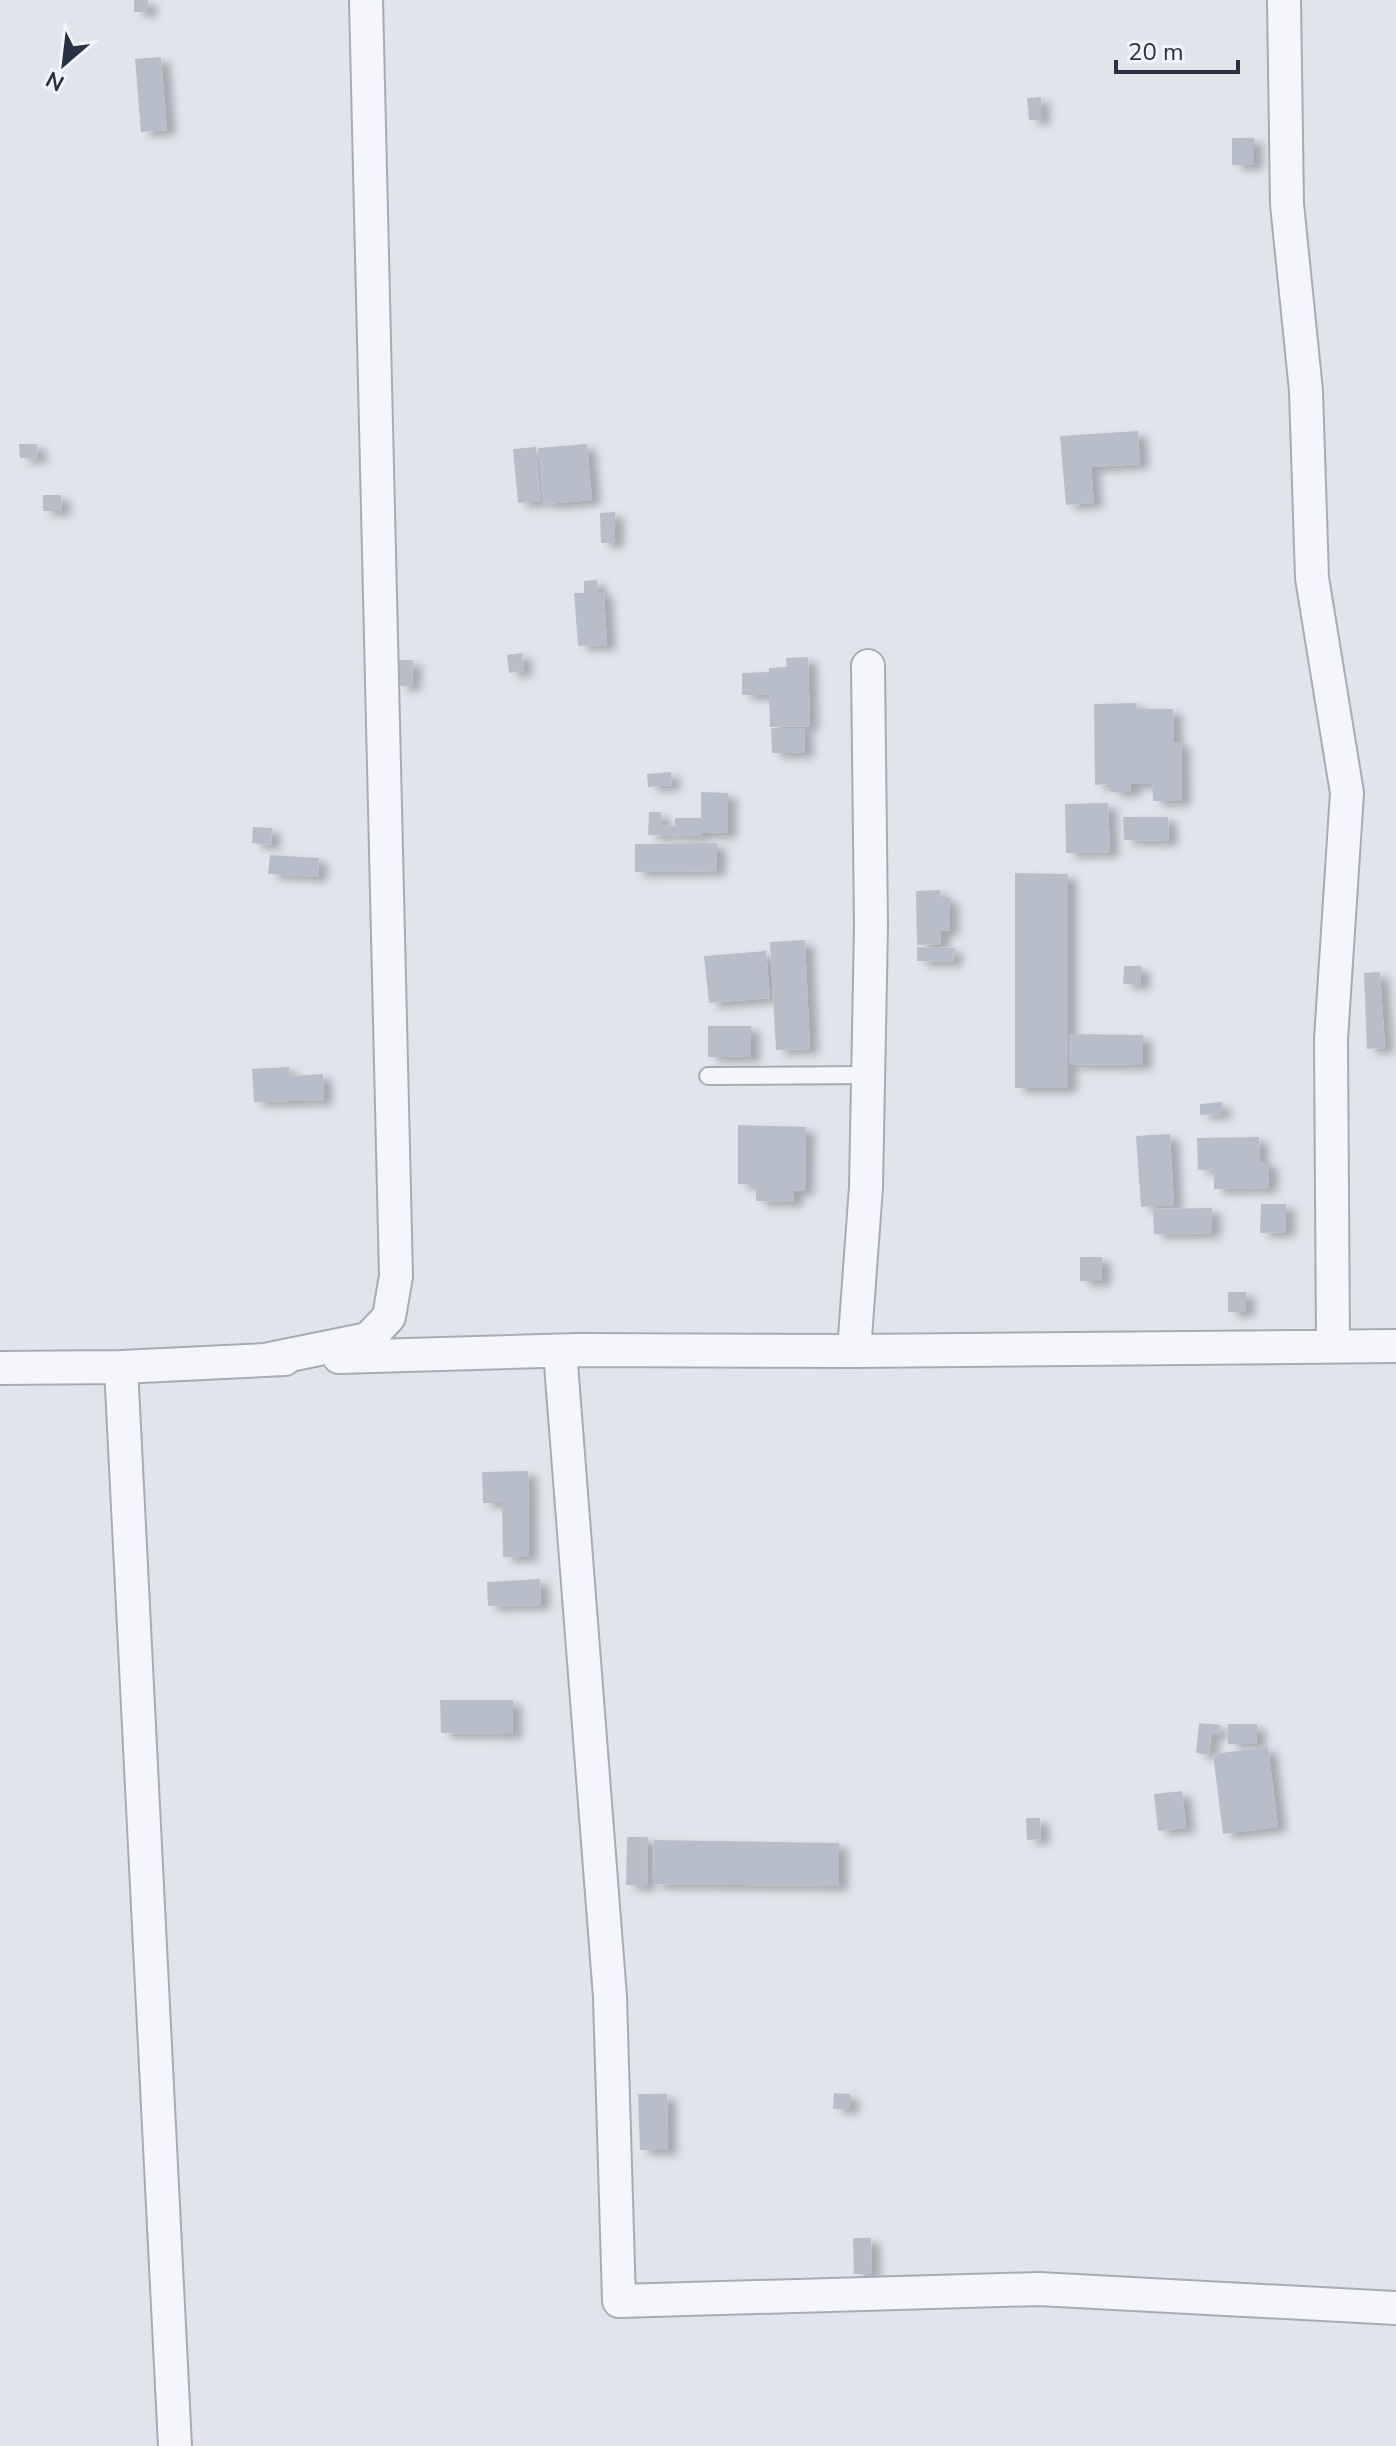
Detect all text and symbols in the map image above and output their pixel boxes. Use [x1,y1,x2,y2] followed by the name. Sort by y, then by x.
[24,24,104,104] north arrow
[1116,24,1238,74] scale bar
[1128,36,1184,68] text: 20 m
[41,64,69,98] text: N

